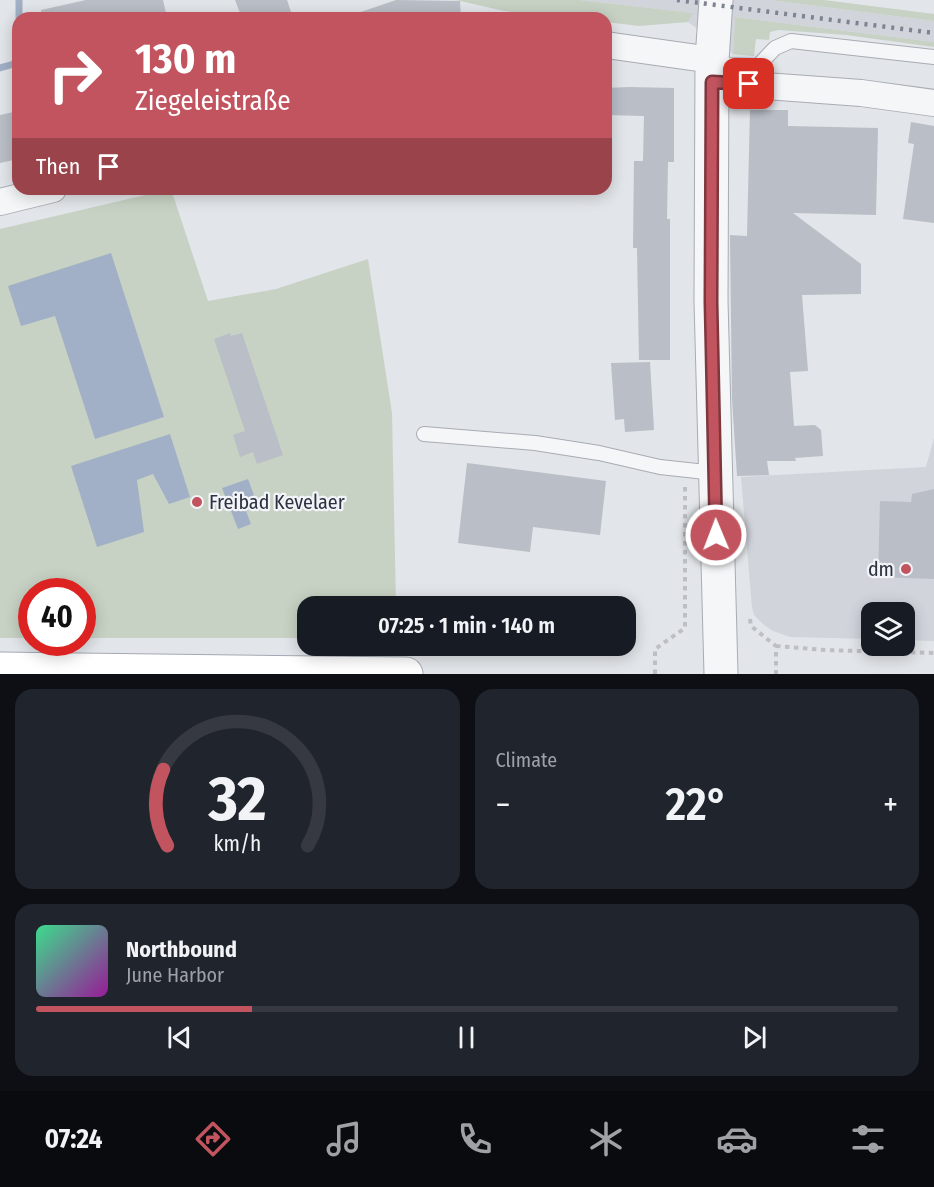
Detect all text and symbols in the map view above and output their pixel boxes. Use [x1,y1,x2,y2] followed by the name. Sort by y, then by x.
[135,34,236,84] text: 130 m
[36,36,114,114] icon: right
[723,58,774,109] pin
[732,67,765,100] icon: arrive
[135,85,291,117] text: Ziegeleistraße
[92,150,125,183] icon: arrive
[36,153,80,180] text: Then
[209,490,345,514] place label: Freibad Kevelaer
[190,495,204,509] marker: Freibad Kevelaer
[684,503,748,567] position arrow
[868,557,894,581] place label: dm
[899,562,913,576] marker: dm
[18,578,96,656] speed limit sign: 40
[861,602,915,656] map controls
[861,602,915,656] button: layers
[378,612,555,639] text: 07:25 · 1 min · 140 m
[496,748,557,772] text: Climate
[207,762,266,837] text: 32
[665,778,728,832] text: 22°
[496,785,510,825] text: −
[883,785,898,825] text: +
[213,831,261,857] text: km/h
[126,936,237,963] text: Northbound
[126,963,224,987] text: June Harbor
[163,1021,196,1054] icon: previous
[450,1021,483,1054] icon: pause
[738,1021,771,1054] icon: next
[192,1118,234,1160] icon: directions
[323,1118,365,1160] icon: music
[454,1118,496,1160] icon: phone
[585,1118,627,1160] icon: climate
[716,1118,758,1160] icon: car
[847,1118,889,1160] icon: filters
[45,1123,102,1155] text: 07:24

